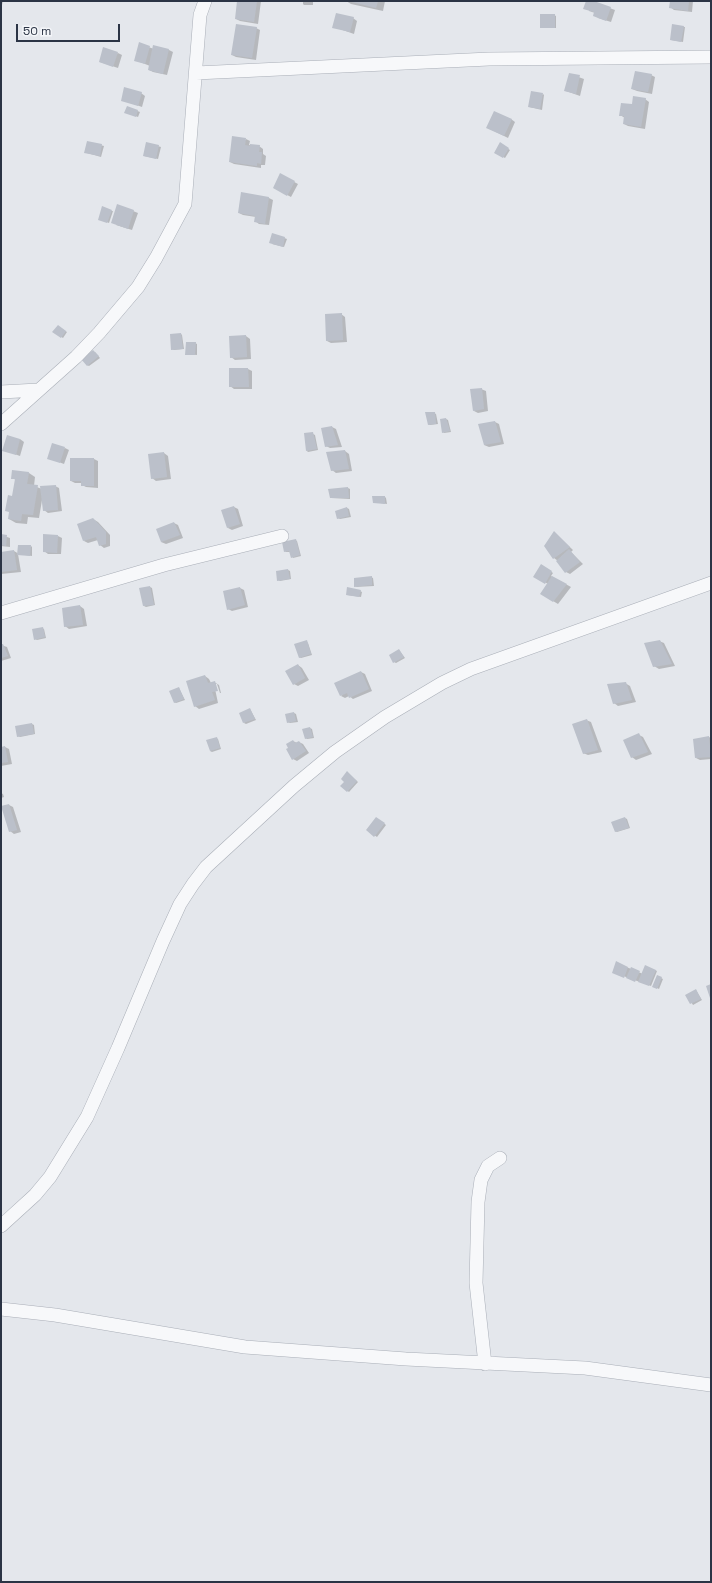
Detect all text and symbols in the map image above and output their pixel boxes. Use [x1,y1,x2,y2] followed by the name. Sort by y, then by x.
[18,16,122,42] scale bar
[23,23,51,39] text: 50 m

